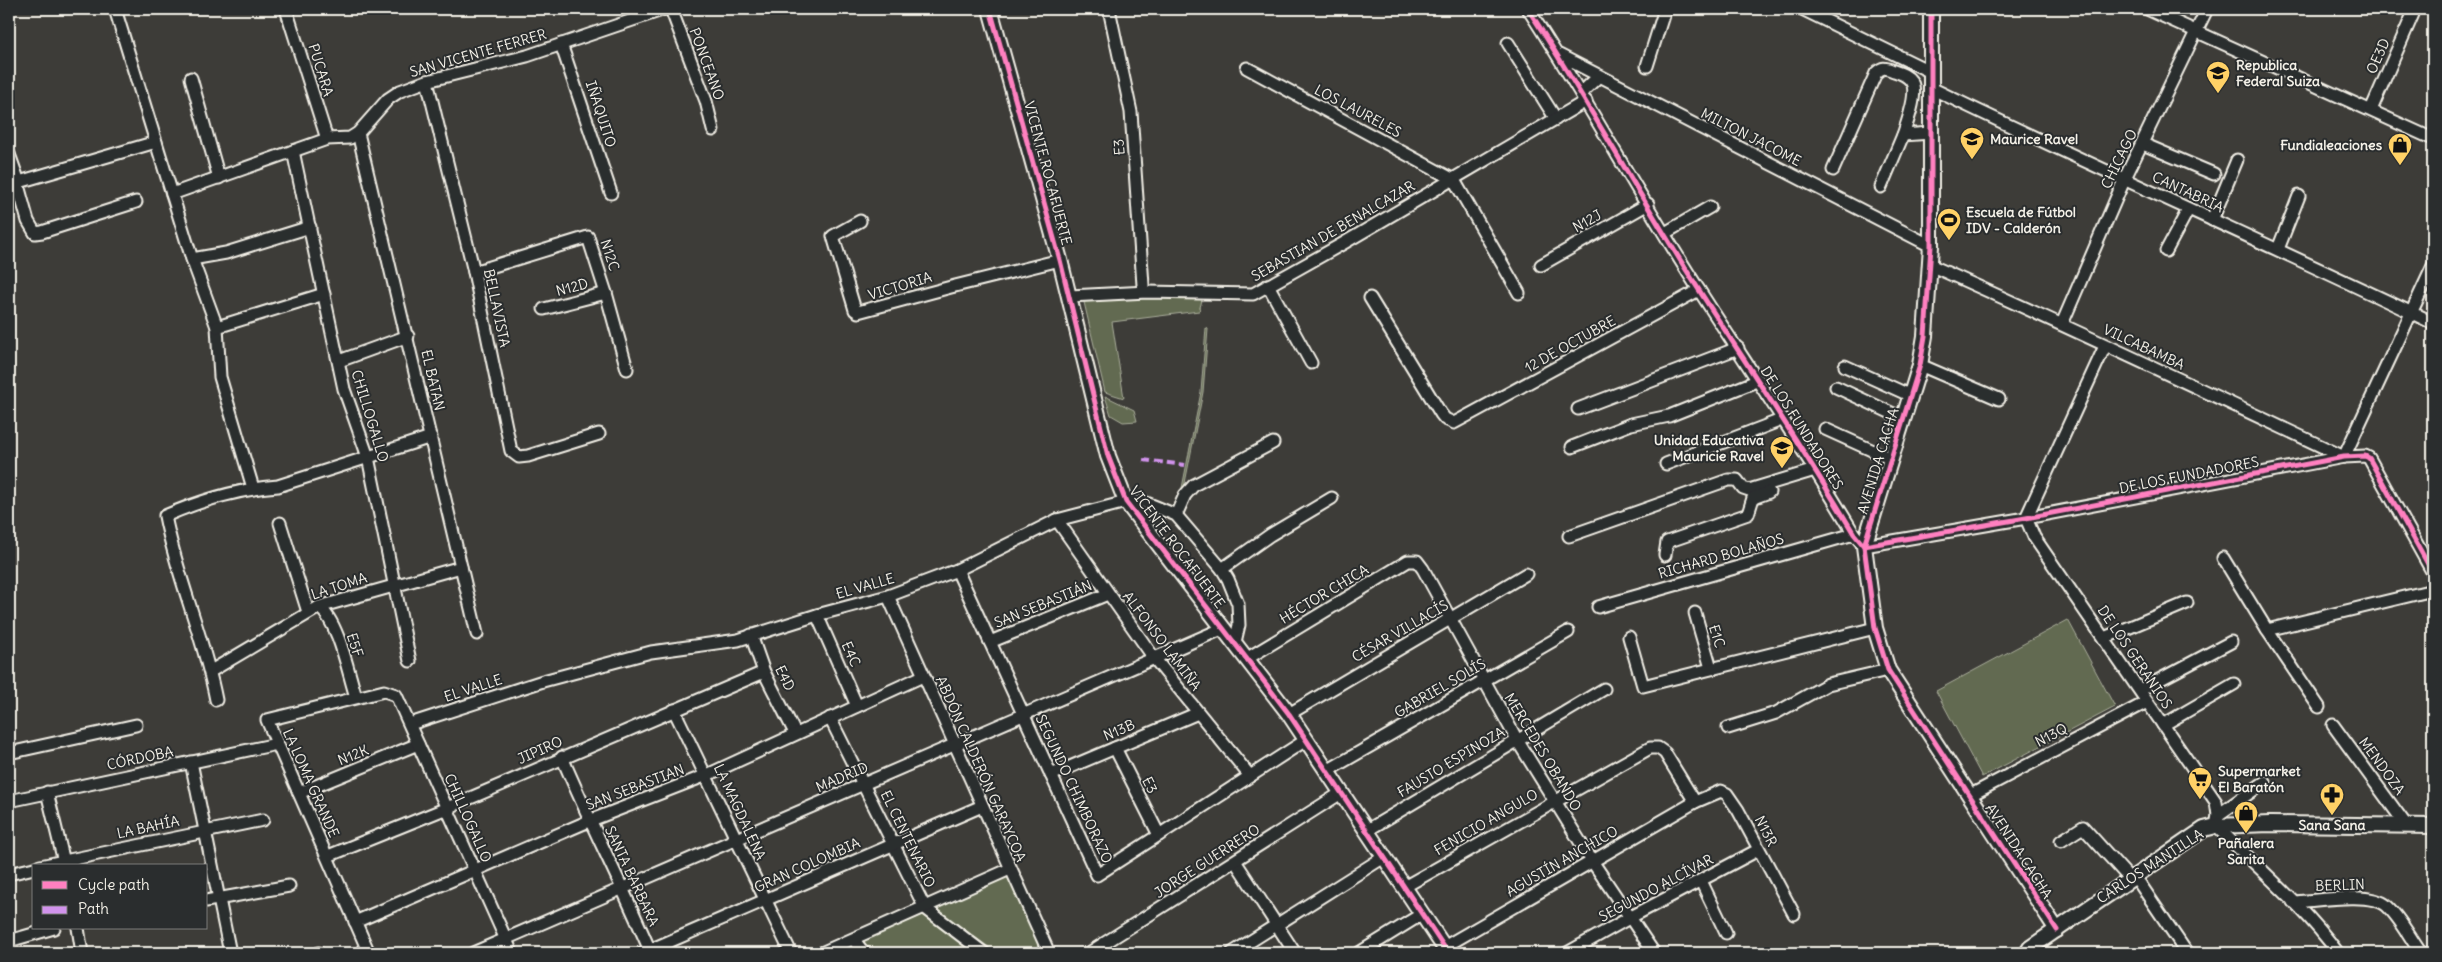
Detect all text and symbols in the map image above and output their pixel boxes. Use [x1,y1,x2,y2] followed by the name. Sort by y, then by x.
[408,25,549,81] street label: SAN VICENTE FERRER
[686,25,728,103] street label: PONCEANO
[2362,35,2394,77] street label: OE3D
[304,42,338,98] street label: PUCARA
[2236,56,2320,90] place label: Republica Federal Suiza
[2205,60,2231,94] school or university icon: Republica Federal Suiza
[582,79,620,150] street label: IÑAQUITO
[1311,81,1405,142] street label: LOS LAURELES
[1020,99,1076,247] street label: VICENTE ROCAFUERTE
[1698,104,1804,170] street label: MILTON JACOME
[1959,126,1985,160] school or university icon: Maurice Ravel
[2097,126,2141,192] street label: CHICAGO
[1990,130,2078,148] place label: Maurice Ravel
[2387,132,2413,166] shop icon: Fundialeaciones
[2280,136,2383,154] place label: Fundialeaciones
[1109,138,1129,156] street label: E3
[2149,168,2227,216] street label: CANTABRIA
[1248,177,1418,285] street label: SEBASTIAN DE BENALCAZAR
[1966,203,2076,237] place label: Escuela de Fútbol IDV - Calderón
[1569,206,1605,236] street label: N12J
[1936,207,1962,241] sports icon: Escuela de Fútbol IDV - Calderón
[596,237,624,273] street label: N12C
[480,267,514,349] street label: BELLAVISTA
[866,268,934,304] street label: VICTORIA
[554,274,590,300] street label: N12D
[1521,312,1619,376] street label: 12 DE OCTUBRE
[2100,320,2188,374] street label: VILCABAMBA
[417,348,449,412] street label: EL BATAN
[1757,363,1847,493] street label: DE LOS FUNDADORES
[347,368,393,464] street label: CHILLOGALLO
[1853,406,1903,516] street label: AVENIDA CACHA
[1654,431,1764,465] place label: Unidad Educativa Mauricie Ravel
[1769,435,1795,469] school or university icon: Unidad Educativa Mauricie Ravel
[2118,453,2261,497] street label: DE LOS FUNDADORES
[1125,482,1229,612] street label: VICENTE ROCAFUERTE
[1656,529,1786,583] street label: RICHARD BOLAÑOS
[1276,560,1372,628] street label: HÉCTOR CHICA
[309,568,369,604] street label: LA TOMA
[834,569,896,603] street label: EL VALLE
[991,576,1095,632] street label: SAN SEBASTIÁN
[1119,588,1205,694] street label: ALFONSO LAMIÑA
[1349,596,1452,666] street label: CÉSAR VILLACÍS
[2094,602,2176,712] street label: DE LOS GERANIOS
[1705,622,1729,650] street label: E1C
[343,631,367,659] street label: E5F
[838,639,864,669] street label: E4C
[1391,654,1489,721] street label: GABRIEL SOLÍS
[771,662,799,694] street label: E4D
[442,670,504,706] street label: EL VALLE
[932,673,1030,865] street label: ABDÓN CALDERÓN GARAYCOA
[1501,690,1585,814] street label: MERCEDES OBANDO
[1032,712,1117,867] street label: SEGUNDO CHIMBORAZO
[1101,715,1137,745] street label: N13B
[2032,719,2070,751] street label: N13Q
[1394,723,1508,801] street label: FAUSTO ESPINOZA
[279,726,343,840] street label: LA LOMA GRANDE
[515,732,566,768] street label: JIPIRO
[2355,734,2409,798] street label: MENDOZA
[335,741,371,769] street label: N12K
[105,742,175,774] street label: CÓRDOBA
[813,758,871,796] street label: MADRID
[583,760,687,814] street label: SAN SEBASTIAN
[710,761,770,863] street label: LA MAGDALENA
[2218,762,2301,796] place label: Supermarket El Baratón
[2187,766,2213,800] supermarket icon: Supermarket El Baratón
[440,771,496,865] street label: CHILLOGALLO
[1138,774,1162,796] street label: E3
[2319,782,2345,816] pharmacy icon: Sana Sana
[1431,785,1541,859] street label: FENICIO ANGULO
[877,787,939,891] street label: EL CENTENARIO
[1982,800,2056,902] street label: AVENIDA CACHA
[2233,800,2259,834] shop icon: Pañalera Sarita
[115,812,181,842] street label: LA BAHÍA
[1751,813,1781,849] street label: N13R
[2298,816,2366,834] place label: Sana Sana
[1151,820,1263,902] street label: JORGE GUERRERO
[1503,822,1621,900] street label: AGUSTÍN ANCHICO
[601,823,663,929] street label: SANTA BARBARA
[2093,825,2207,907] street label: CARLOS MANTILLA
[751,834,863,896] street label: GRAN COLOMBIA
[2218,834,2274,868] place label: Pañalera Sarita
[1596,850,1716,926] street label: SEGUNDO ALCÍVAR
[32,864,208,930] legend
[78,875,150,894] text: Cycle path
[2315,875,2365,895] street label: BERLIN
[78,899,109,918] text: Path

